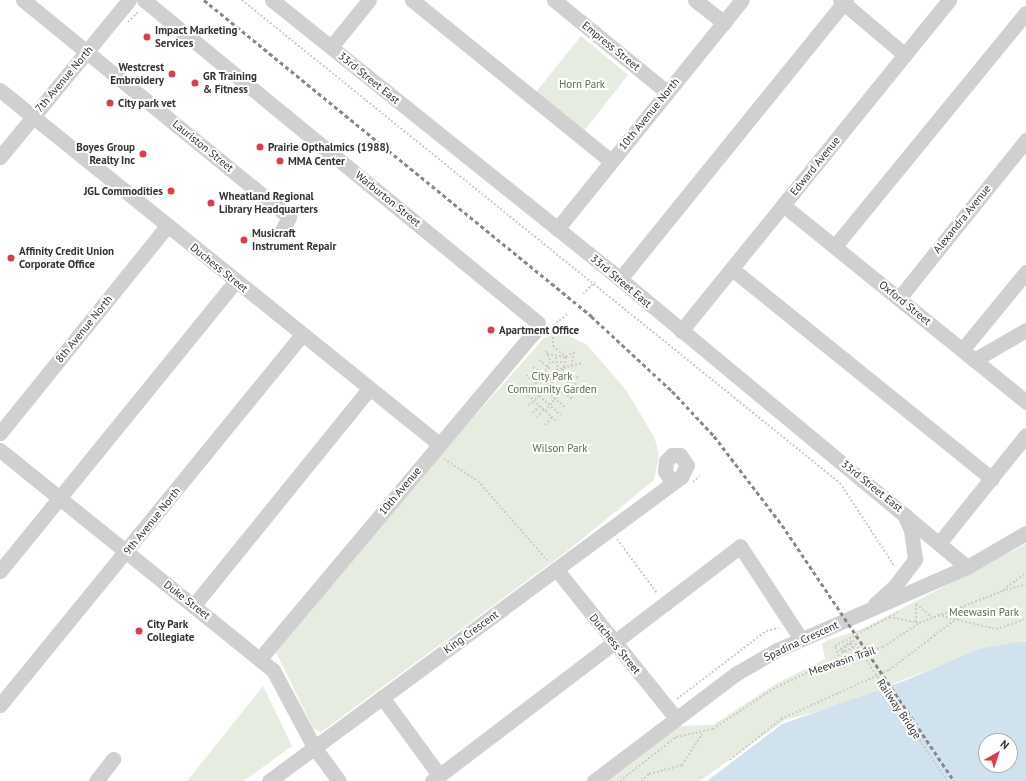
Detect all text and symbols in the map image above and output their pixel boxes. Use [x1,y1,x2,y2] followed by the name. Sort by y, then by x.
[579,19,643,73] street label: Empress Street
[155,24,237,50] place label: Impact Marketing Services
[142,32,152,42] marker: Impact Marketing Services
[32,43,96,115] street label: 7th Avenue North
[336,49,402,107] street label: 33rd Street East
[110,61,164,87] place label: Westcrest Embroidery
[167,69,177,79] marker: Westcrest Embroidery
[203,70,257,96] place label: GR Training & Fitness
[616,75,682,153] street label: 10th Avenue North
[559,77,605,91] park label: Horn Park
[190,78,200,88] marker: GR Training & Fitness
[118,96,177,110] place label: City park vet
[105,98,115,108] marker: City park vet
[170,117,236,175] street label: Lauriston Street
[787,134,843,198] street label: Edward Avenue
[268,140,389,154] place label: Prairie Opthalmics (1988)
[76,141,135,167] place label: Boyes Group Realty Inc
[255,142,265,152] marker: Prairie Opthalmics (1988)
[138,149,148,159] marker: Boyes Group Realty Inc
[288,154,346,168] place label: MMA Center
[275,156,285,166] marker: MMA Center
[353,169,423,229] street label: Warburton Street
[930,182,994,256] street label: Alexandra Avenue
[83,184,163,198] place label: JGL Commodities
[166,186,176,196] marker: JGL Commodities
[219,190,318,216] place label: Wheatland Regional Library Headquarters
[206,198,216,208] marker: Wheatland Regional Library Headquarters
[252,227,336,253] place label: Musicraft Instrument Repair
[239,235,249,245] marker: Musicraft Instrument Repair
[188,241,250,295] street label: Duchess Street
[19,245,115,271] place label: Affinity Credit Union Corporate Office
[588,252,654,310] street label: 33rd Street East
[6,253,16,263] marker: Affinity Credit Union Corporate Office
[876,278,934,328] street label: Oxford Street
[53,293,115,365] street label: 8th Avenue North
[499,323,579,337] place label: Apartment Office
[486,325,496,335] marker: Apartment Office
[507,370,597,396] park label: City Park Community Garden
[533,441,587,455] park label: Wilson Park
[839,457,905,515] street label: 33rd Street East
[376,464,424,518] street label: 10th Avenue
[121,485,183,557] street label: 9th Avenue North
[161,578,213,622] street label: Duke Street
[949,605,1019,619] park label: Meewasin Park
[441,608,501,656] street label: King Crescent
[587,611,643,677] street label: Dutchess Street
[147,618,194,644] place label: City Park Collegiate
[762,618,840,664] street label: Spadina Crescent
[134,626,144,636] marker: City Park Collegiate
[807,643,877,679] street label: Meewasin Trail
[874,676,924,742] street label: Railway Bridge
[978,733,1018,773] north arrow
[998,737,1012,752] text: N

